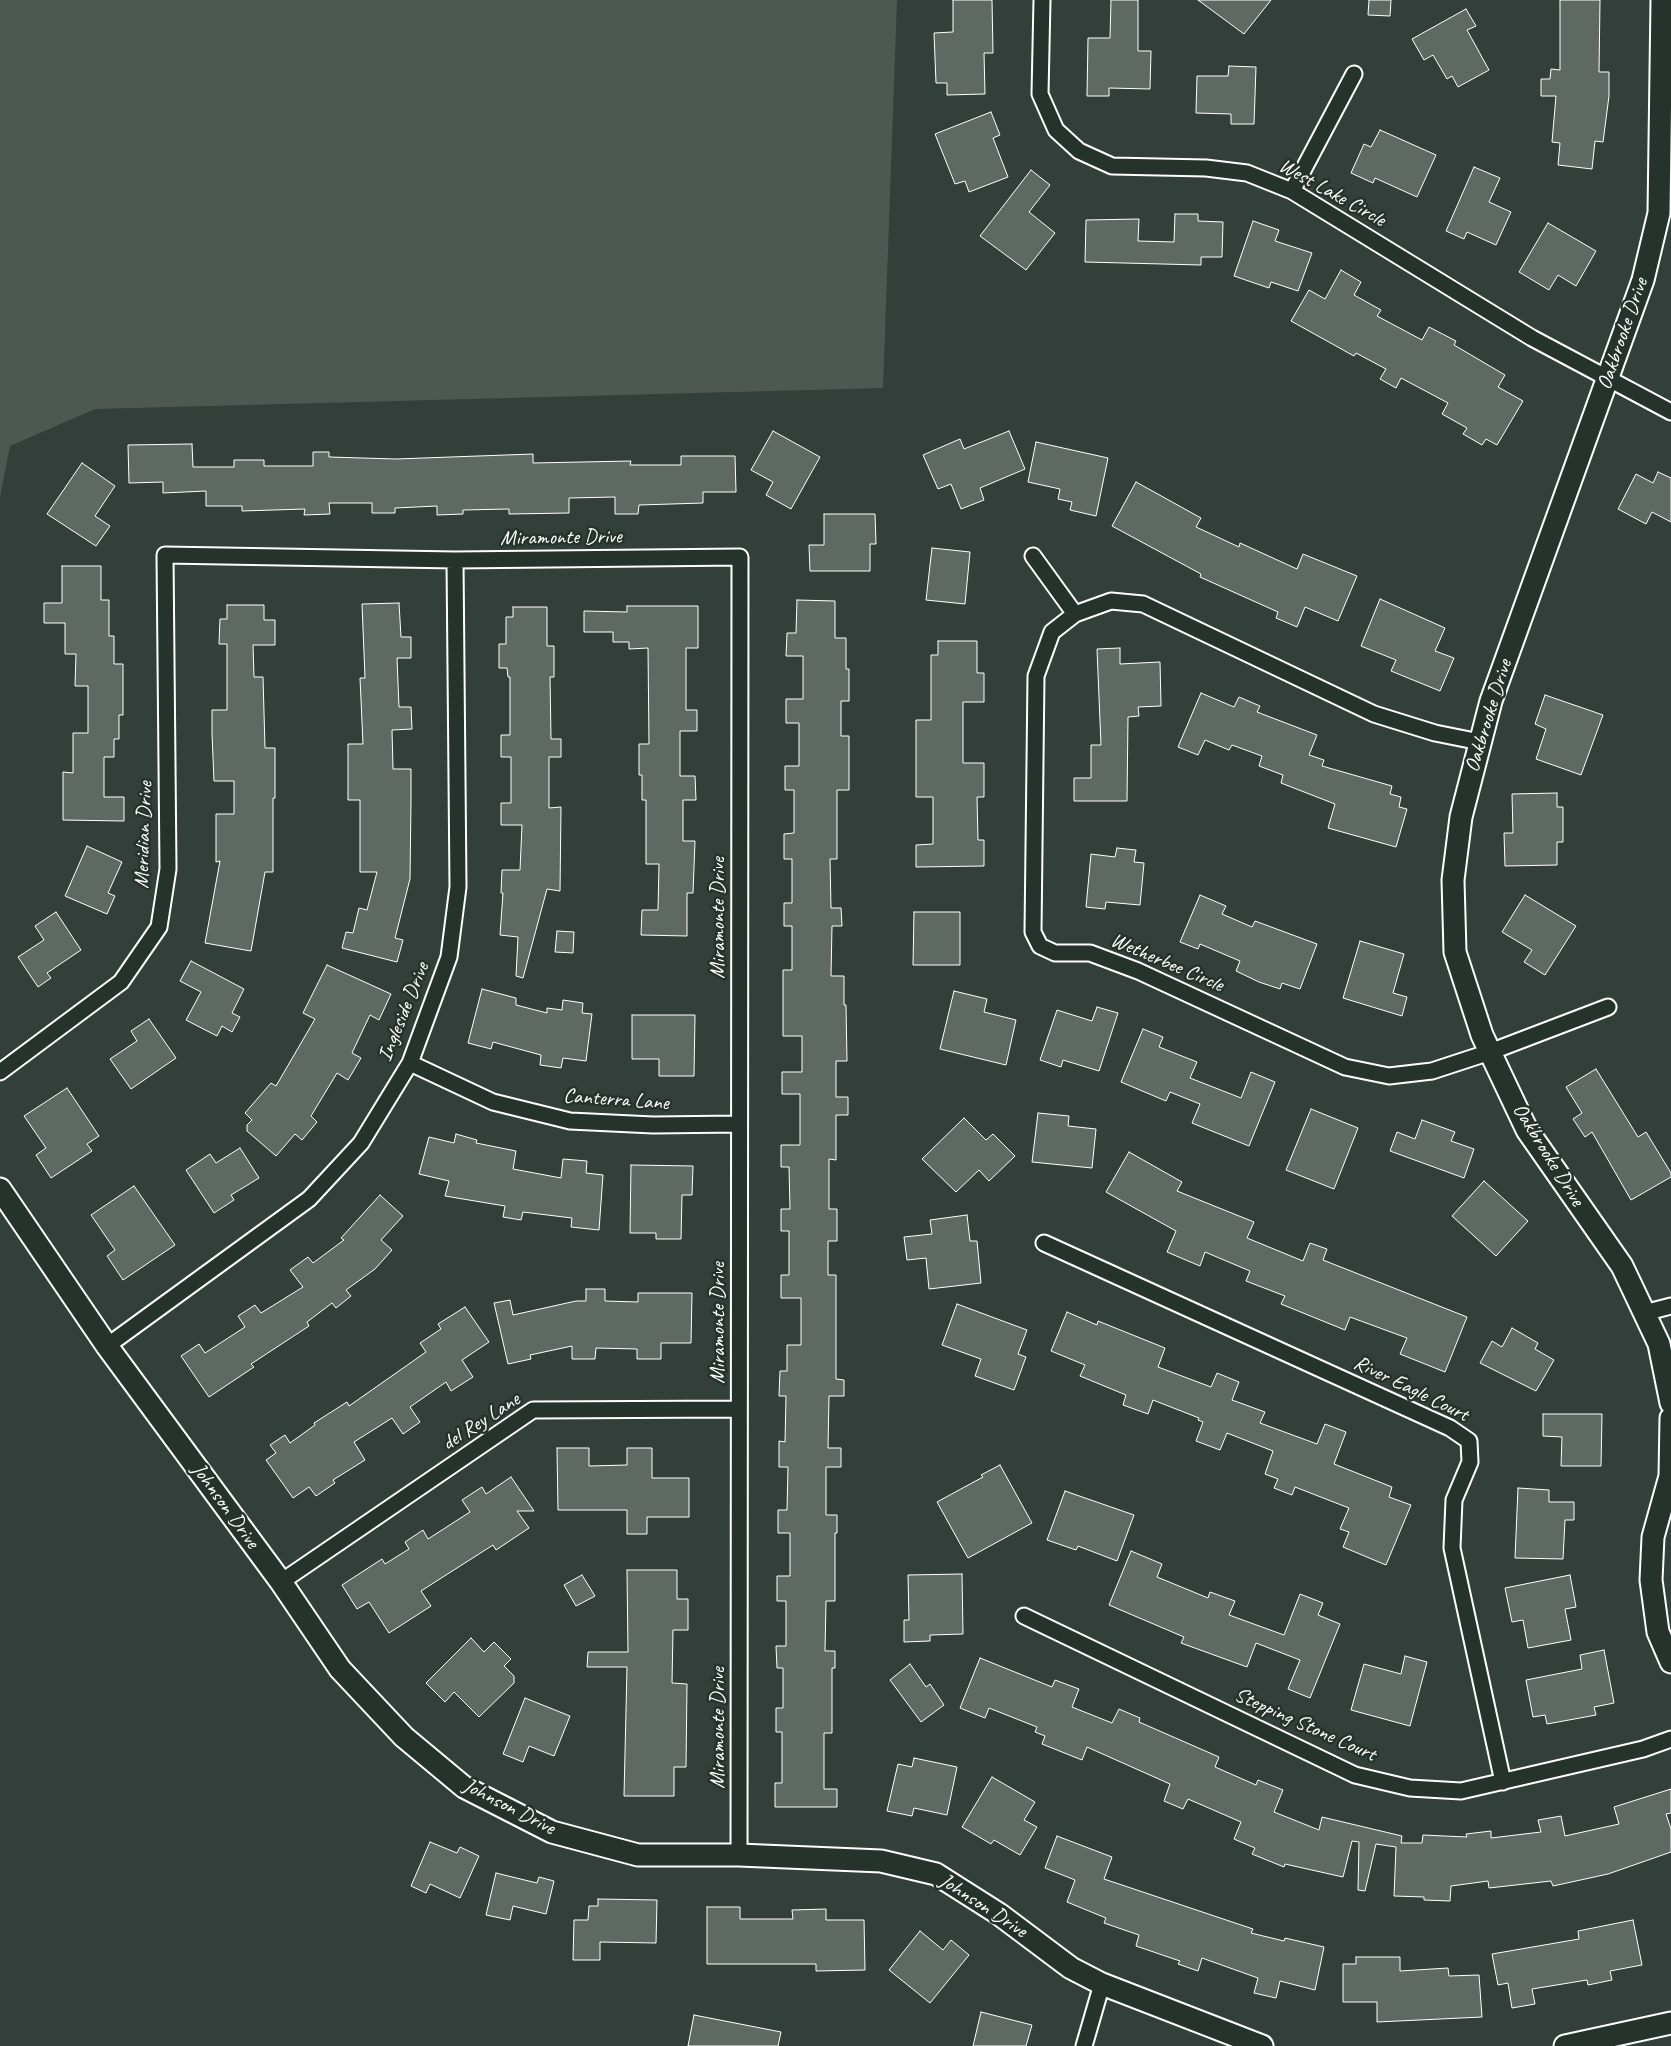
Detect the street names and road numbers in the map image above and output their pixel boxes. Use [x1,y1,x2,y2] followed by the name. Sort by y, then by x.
[1274,153,1390,233] street label: West Lake Circle
[1592,275,1654,393] street label: Oakbrooke Drive
[500,524,622,552] street label: Miramonte Drive
[1460,657,1518,775] street label: Oakbrooke Drive
[130,781,158,889] street label: Meridian Drive
[705,857,731,979] street label: Miramonte Drive
[1107,928,1227,998] street label: Wetherbee Circle
[373,959,435,1065] street label: Ingleside Drive
[562,1084,670,1116] street label: Canterra Lane
[1507,1099,1589,1211] street label: Oakbrooke Drive
[705,1262,731,1384] street label: Miramonte Drive
[1349,1350,1473,1428] street label: River Eagle Court
[437,1387,525,1457] street label: del Rey Lane
[186,1458,264,1554] street label: Johnson Drive
[705,1667,731,1789] street label: Miramonte Drive
[1230,1683,1380,1767] street label: Stepping Stone Court
[459,1773,559,1841] street label: Johnson Drive
[934,1868,1032,1944] street label: Johnson Drive

